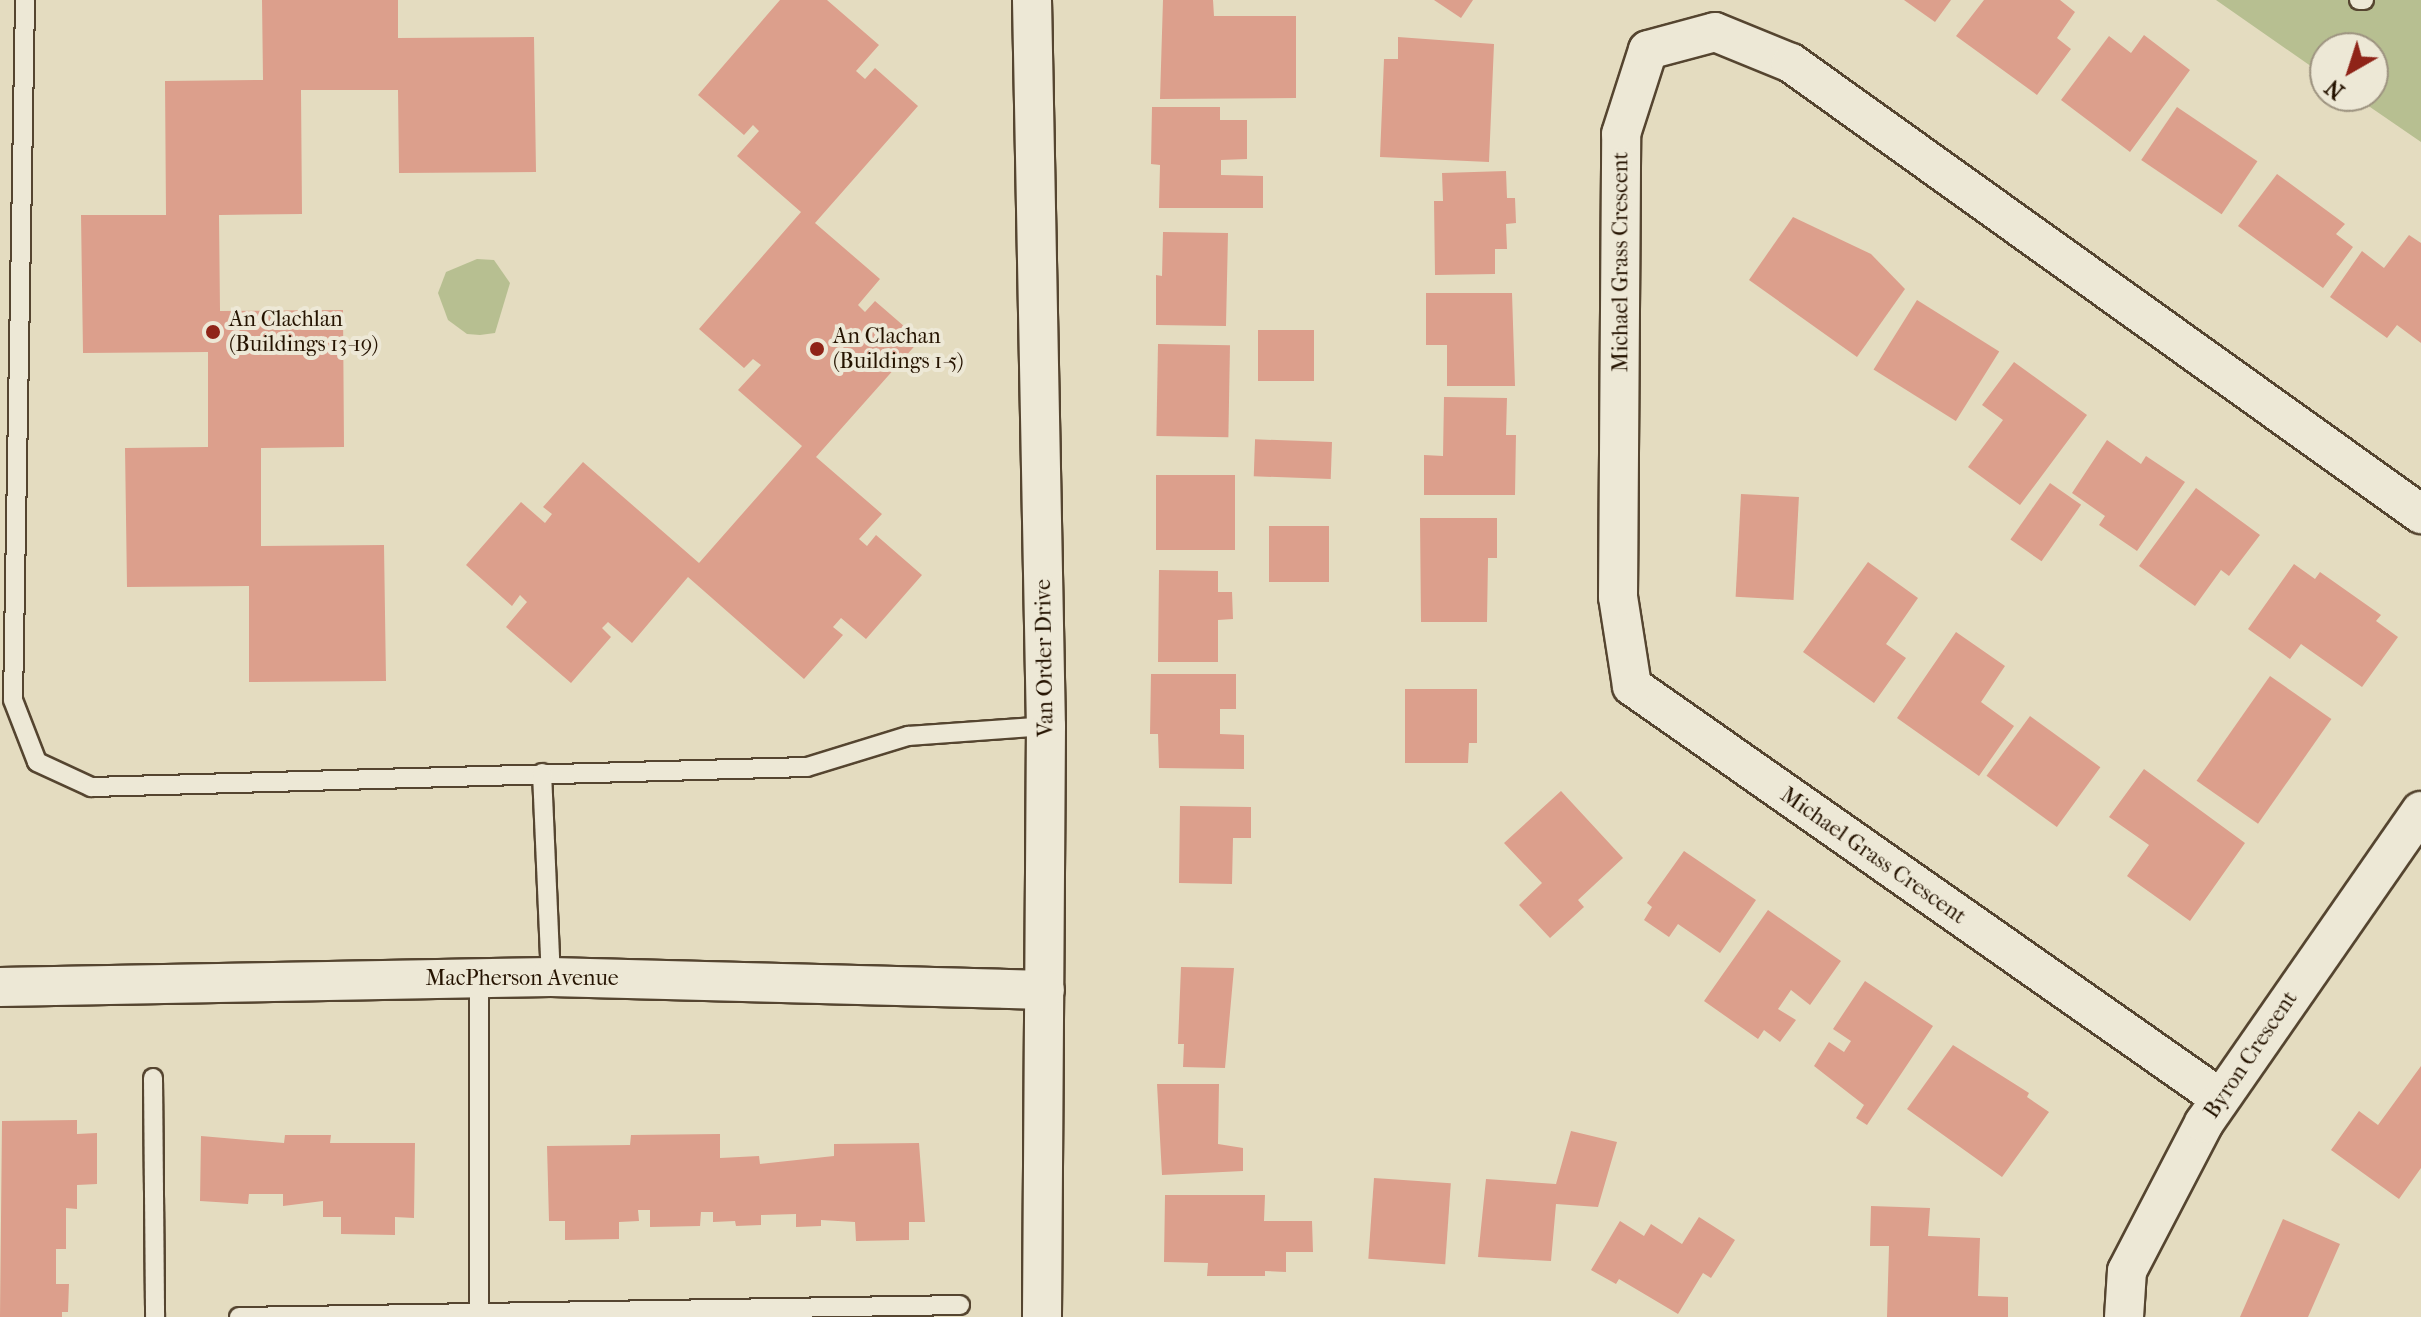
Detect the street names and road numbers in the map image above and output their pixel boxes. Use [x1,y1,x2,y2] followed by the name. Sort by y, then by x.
[1608,152,1634,372] street label: Michael Grass Crescent
[1030,579,1060,737] street label: Van Order Drive
[1775,782,1971,930] street label: Michael Grass Crescent
[425,966,619,992] street label: MacPherson Avenue
[2199,986,2303,1124] street label: Byron Crescent

